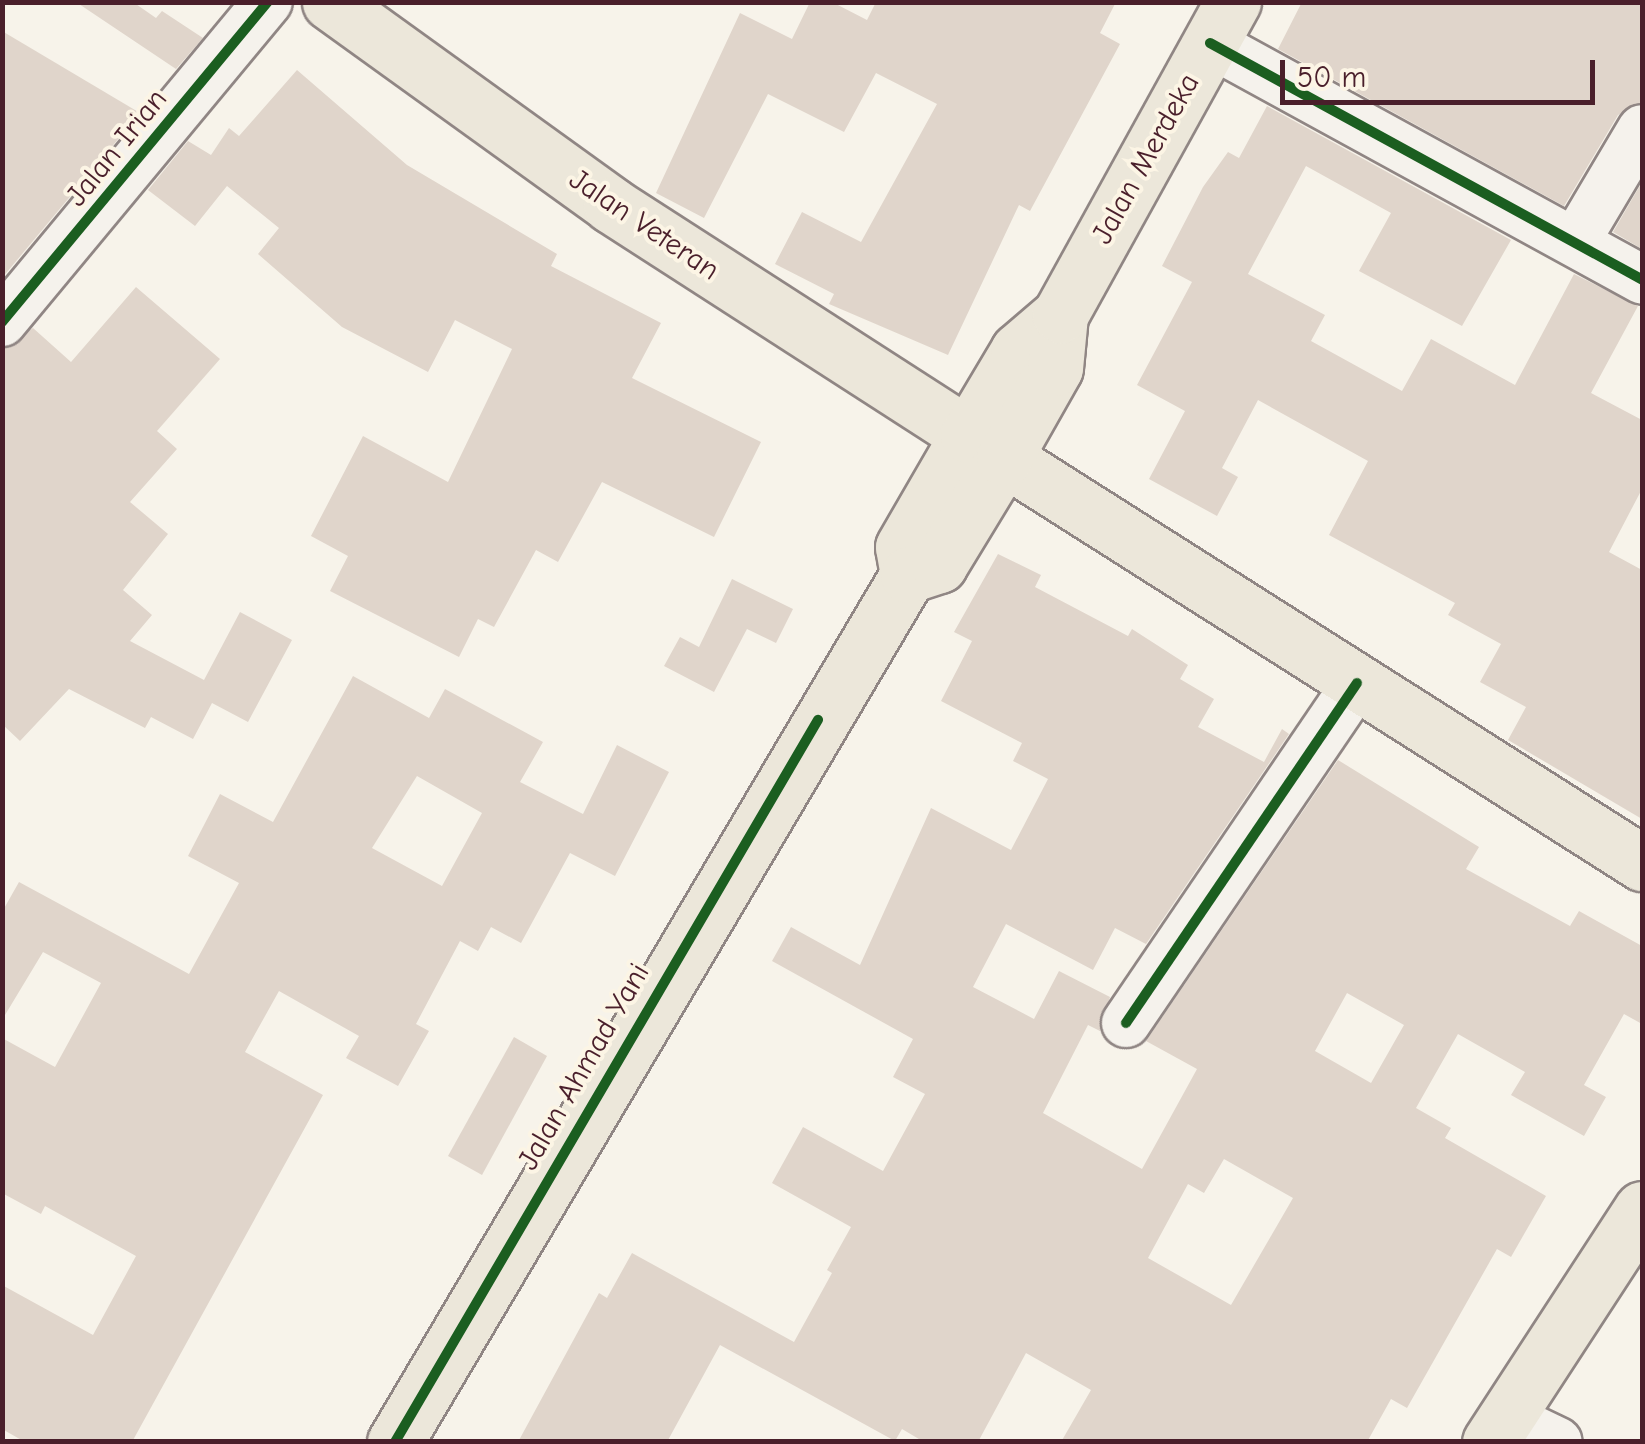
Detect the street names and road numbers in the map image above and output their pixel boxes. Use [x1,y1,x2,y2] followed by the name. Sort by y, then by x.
[1084,67,1208,251] street label: Jalan Merdeka
[59,82,175,214] street label: Jalan Irian
[562,162,726,288] street label: Jalan Veteran
[510,957,658,1177] street label: Jalan Ahmad Yani

